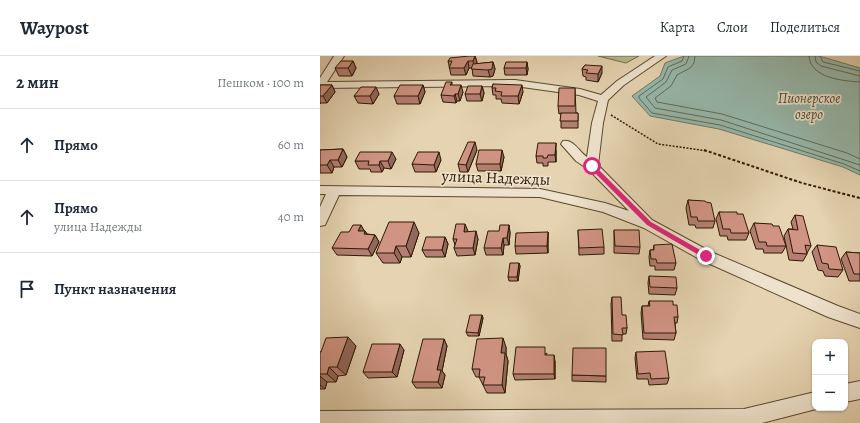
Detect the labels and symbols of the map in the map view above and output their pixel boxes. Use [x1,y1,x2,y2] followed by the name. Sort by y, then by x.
[778,89,840,124] water label: Пионерское озеро
[583,157,601,175] route start
[440,165,551,191] street label: улица Надежды
[697,247,715,265] route end

